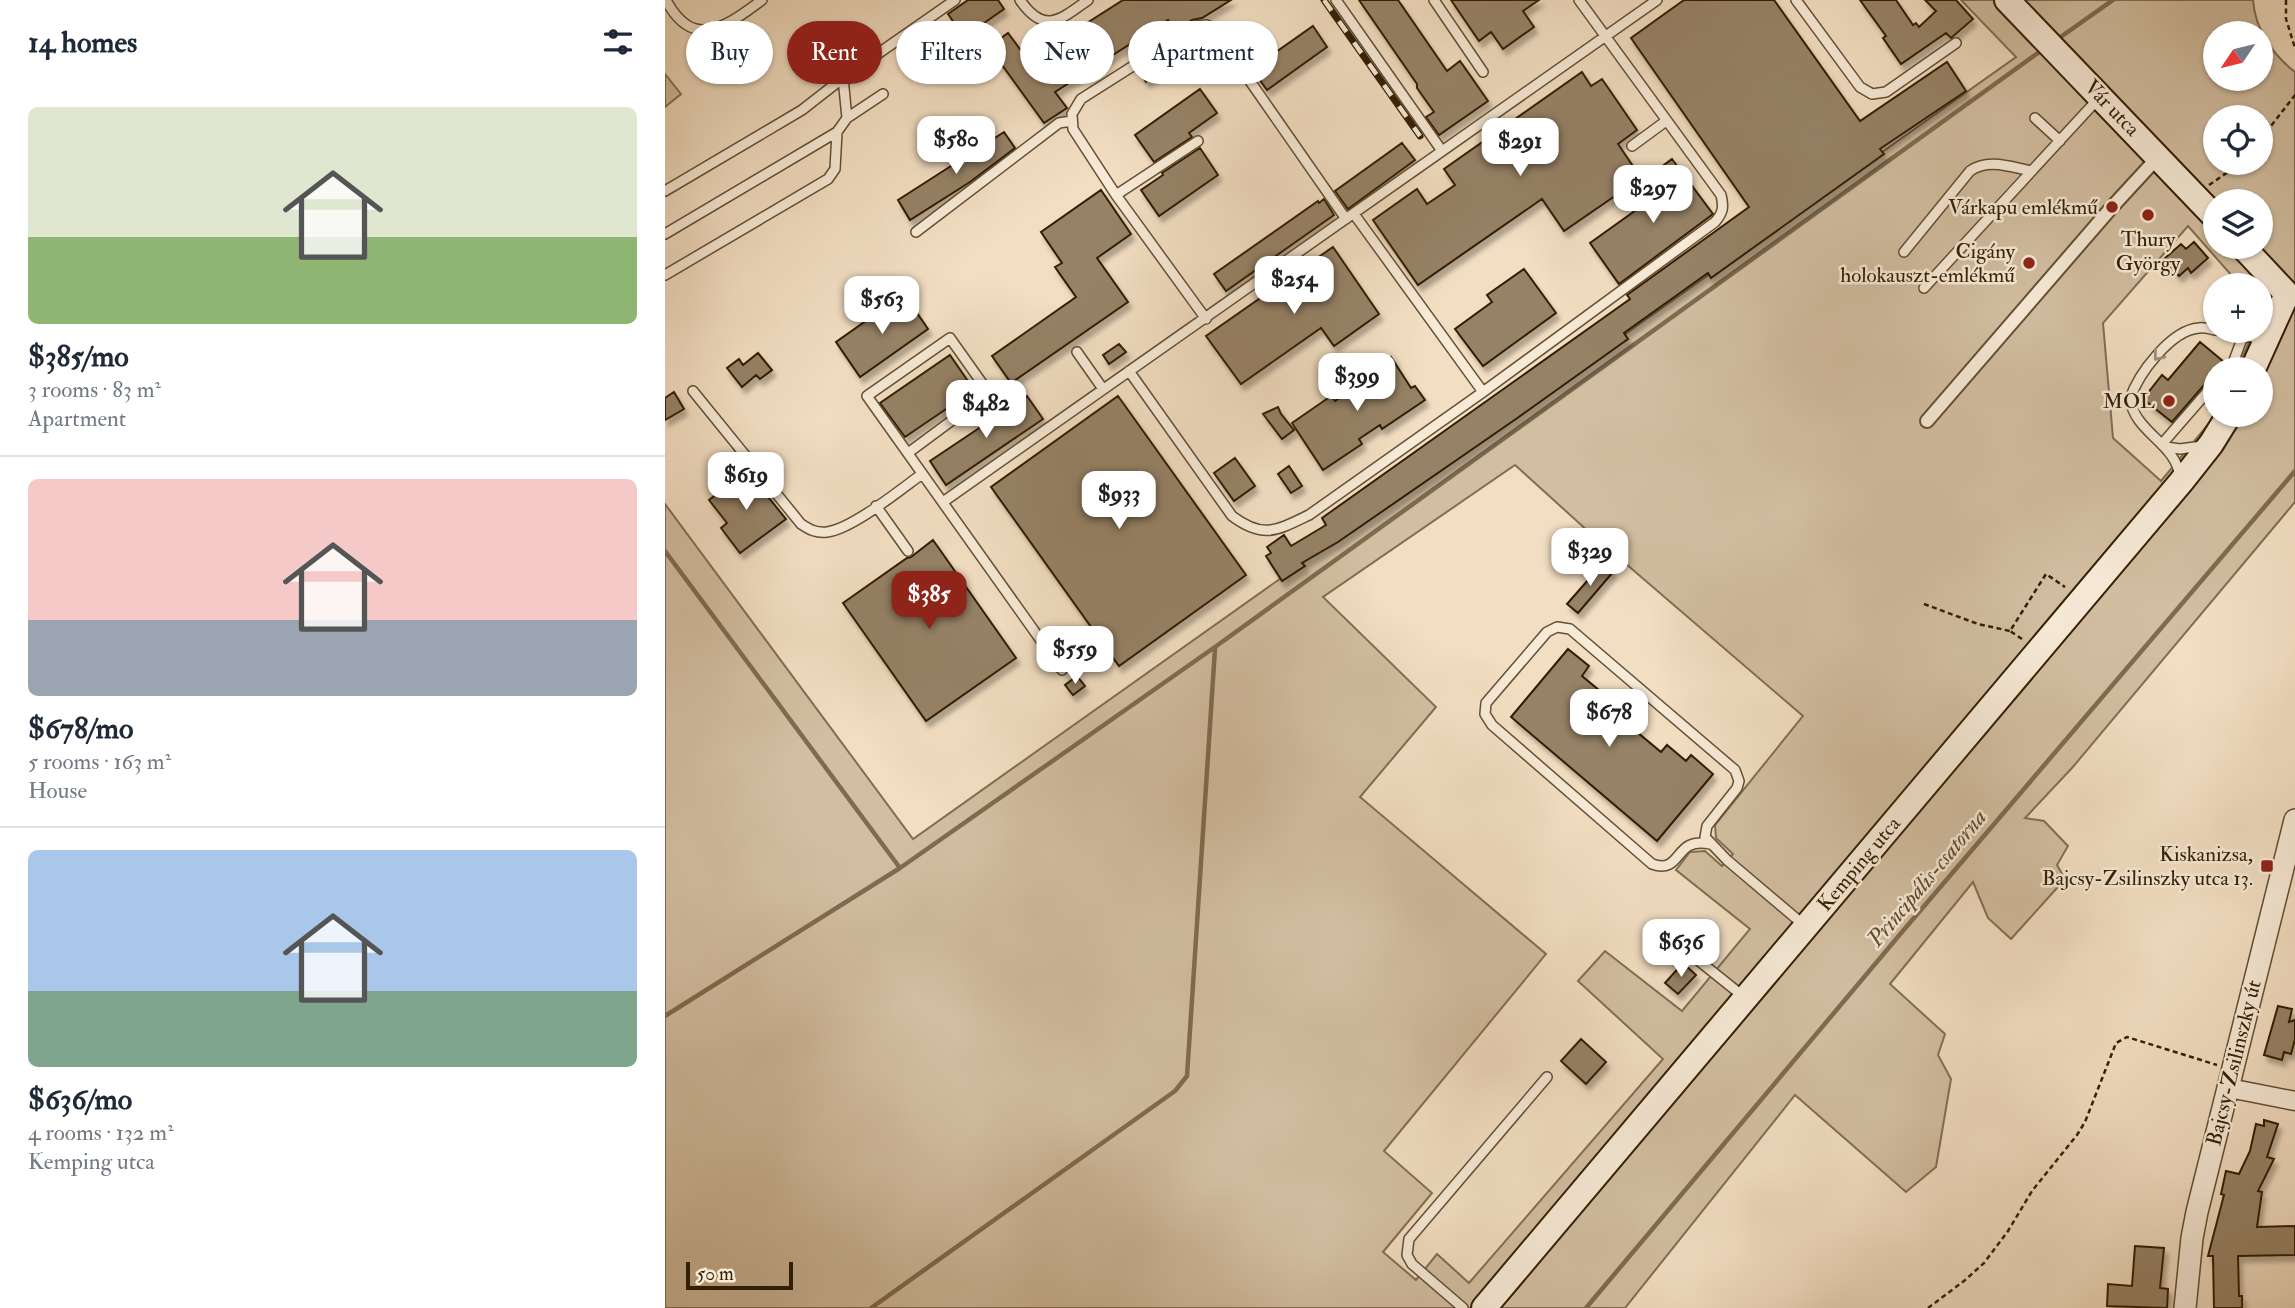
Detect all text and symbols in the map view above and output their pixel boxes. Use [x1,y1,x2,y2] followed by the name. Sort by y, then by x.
[686,21,773,84] chip: Buy
[787,21,882,84] chip: Rent
[896,21,1006,84] chip: Filters
[1020,21,1114,84] chip: New
[1128,21,1278,84] chip: Apartment
[2203,21,2273,91] north arrow
[2203,21,2273,427] map controls
[599,23,637,61] icon: filters
[28,24,137,61] text: 14 homes
[2078,74,2146,142] street label: Vár utca
[2203,105,2273,175] button: locate
[915,116,997,176] pin: $580
[1479,118,1561,178] pin: $291
[933,124,979,153] text: $580
[1498,126,1542,155] text: $291
[270,152,396,278] icon: home
[1612,166,1694,225] pin: $297
[1629,173,1677,202] text: $297
[2203,189,2273,259] button: layers
[1948,194,2098,221] place label: Várkapu emlékmű
[2104,199,2120,215] marker: Várkapu emlékmű
[2140,207,2156,223] marker: Thury György
[2116,226,2181,277] place label: Thury György
[1840,238,2016,289] place label: Cigány holokauszt-emlékmű
[2021,255,2037,271] marker: Cigány holokauszt-emlékmű
[1253,256,1335,316] pin: $254
[1271,264,1317,293] text: $254
[2203,273,2273,343] button: +
[841,276,923,336] pin: $563
[860,284,904,313] text: $563
[28,338,129,375] text: $385/mo
[2153,348,2166,361] one-way arrow
[1316,354,1398,413] pin: $399
[2203,357,2273,427] button: −
[1334,361,1380,390] text: $399
[28,375,161,404] text: 3 rooms · 83 m²
[945,380,1027,440] pin: $482
[962,388,1010,417] text: $482
[2103,388,2155,415] place label: MOL
[2161,393,2177,409] marker: MOL
[28,404,126,433] text: Apartment
[705,452,787,512] pin: $619
[724,460,768,489] text: $619
[1078,472,1160,531] pin: $933
[1098,479,1140,508] text: $933
[270,524,396,650] icon: home
[1549,528,1631,588] pin: $329
[1567,536,1613,565] text: $329
[888,572,970,631] pin: $385
[908,579,950,608] text: $385
[1034,626,1116,686] pin: $559
[1052,634,1098,663] text: $559
[1568,690,1650,749] pin: $678
[1586,697,1632,726] text: $678
[28,710,133,747] text: $678/mo
[28,747,171,776] text: 5 rooms · 163 m²
[28,776,87,805] text: House
[1860,803,1993,954] water label: Principális-csatorna
[1811,811,1907,917] street label: Kemping utca
[2042,841,2253,892] place label: Kiskanizsa, Bajcsy-Zsilinszky utca 13.
[2259,858,2275,874] marker: Kiskanizsa, Bajcsy-Zsilinszky utca 13.
[270,895,396,1021] icon: home
[1640,920,1722,979] pin: $636
[1658,927,1704,956] text: $636
[2200,977,2268,1149] street label: Bajcsy-Zsilinszky út
[28,1081,132,1118] text: $636/mo
[28,1118,174,1147] text: 4 rooms · 132 m²
[28,1147,155,1176] text: Kemping utca
[686,1259,793,1291] scale bar
[697,1262,734,1286] text: 50 m

